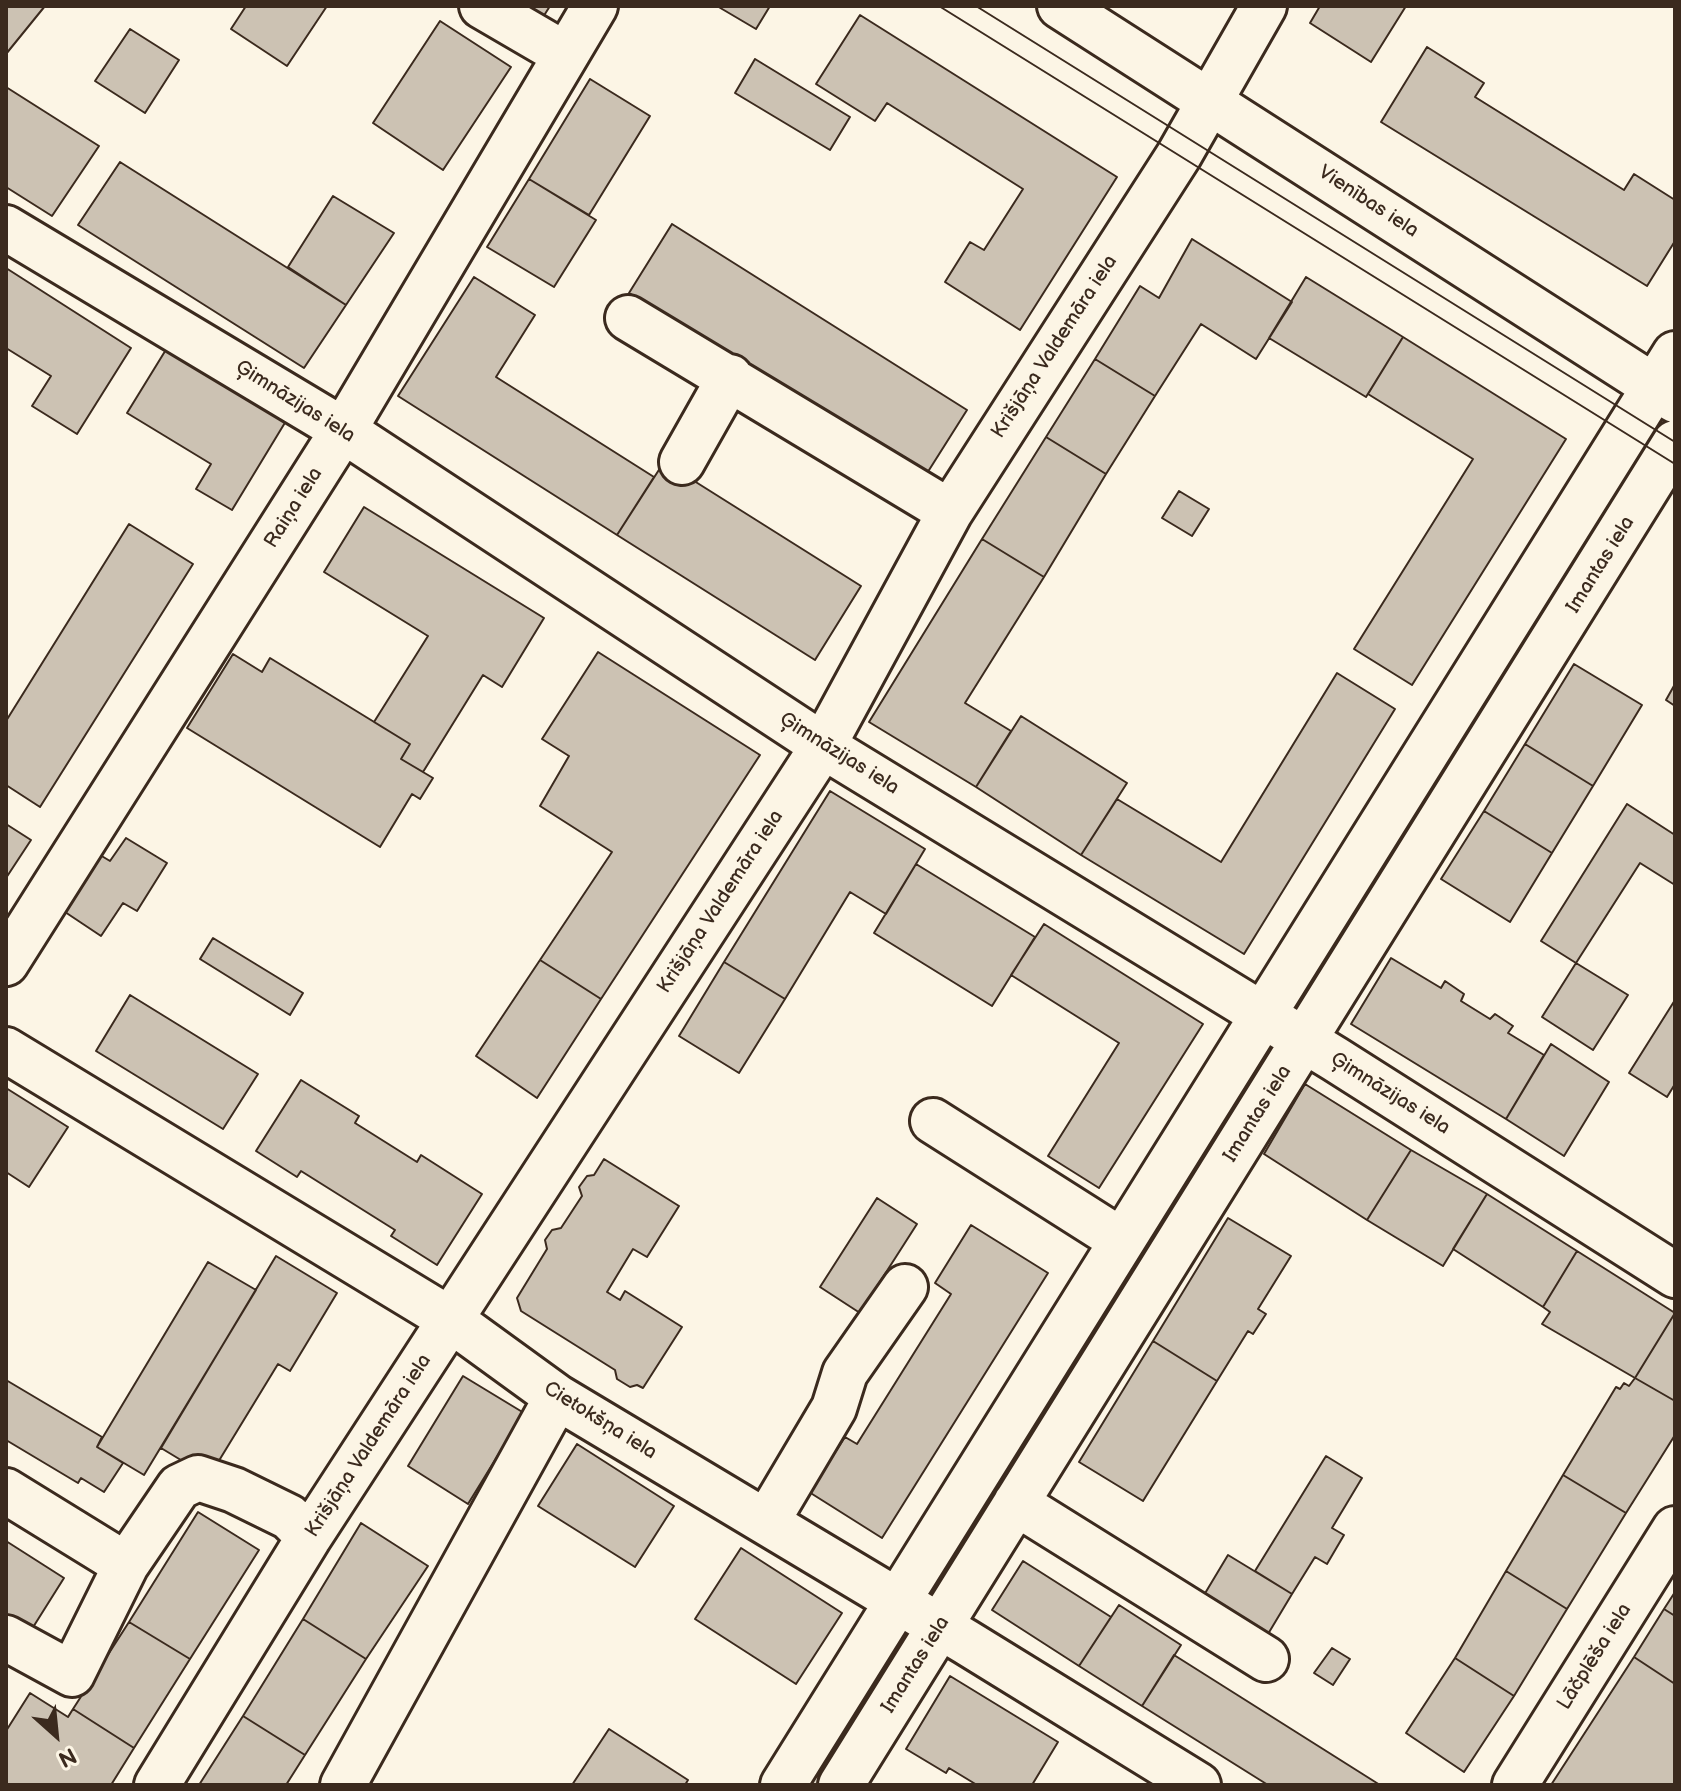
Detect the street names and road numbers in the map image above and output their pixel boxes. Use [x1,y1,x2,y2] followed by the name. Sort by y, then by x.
[1313,161,1423,243] street label: Vienības iela
[987,251,1123,443] street label: Krišjāņa Valdemāra iela
[231,356,359,448] street label: Ģimnāzijas iela
[260,463,328,553] street label: Raiņa iela
[1562,512,1640,618] street label: Imantas iela
[775,708,903,800] street label: Ģimnāzijas iela
[653,806,789,998] street label: Krišjāņa Valdemāra iela
[1326,1048,1454,1140] street label: Ģimnāzijas iela
[1219,1061,1297,1167] street label: Imantas iela
[301,1350,437,1542] street label: Krišjāņa Valdemāra iela
[539,1377,661,1465] street label: Cietokšņa iela
[1553,1599,1637,1715] street label: Lāčplēša iela
[877,1612,955,1718] street label: Imantas iela

